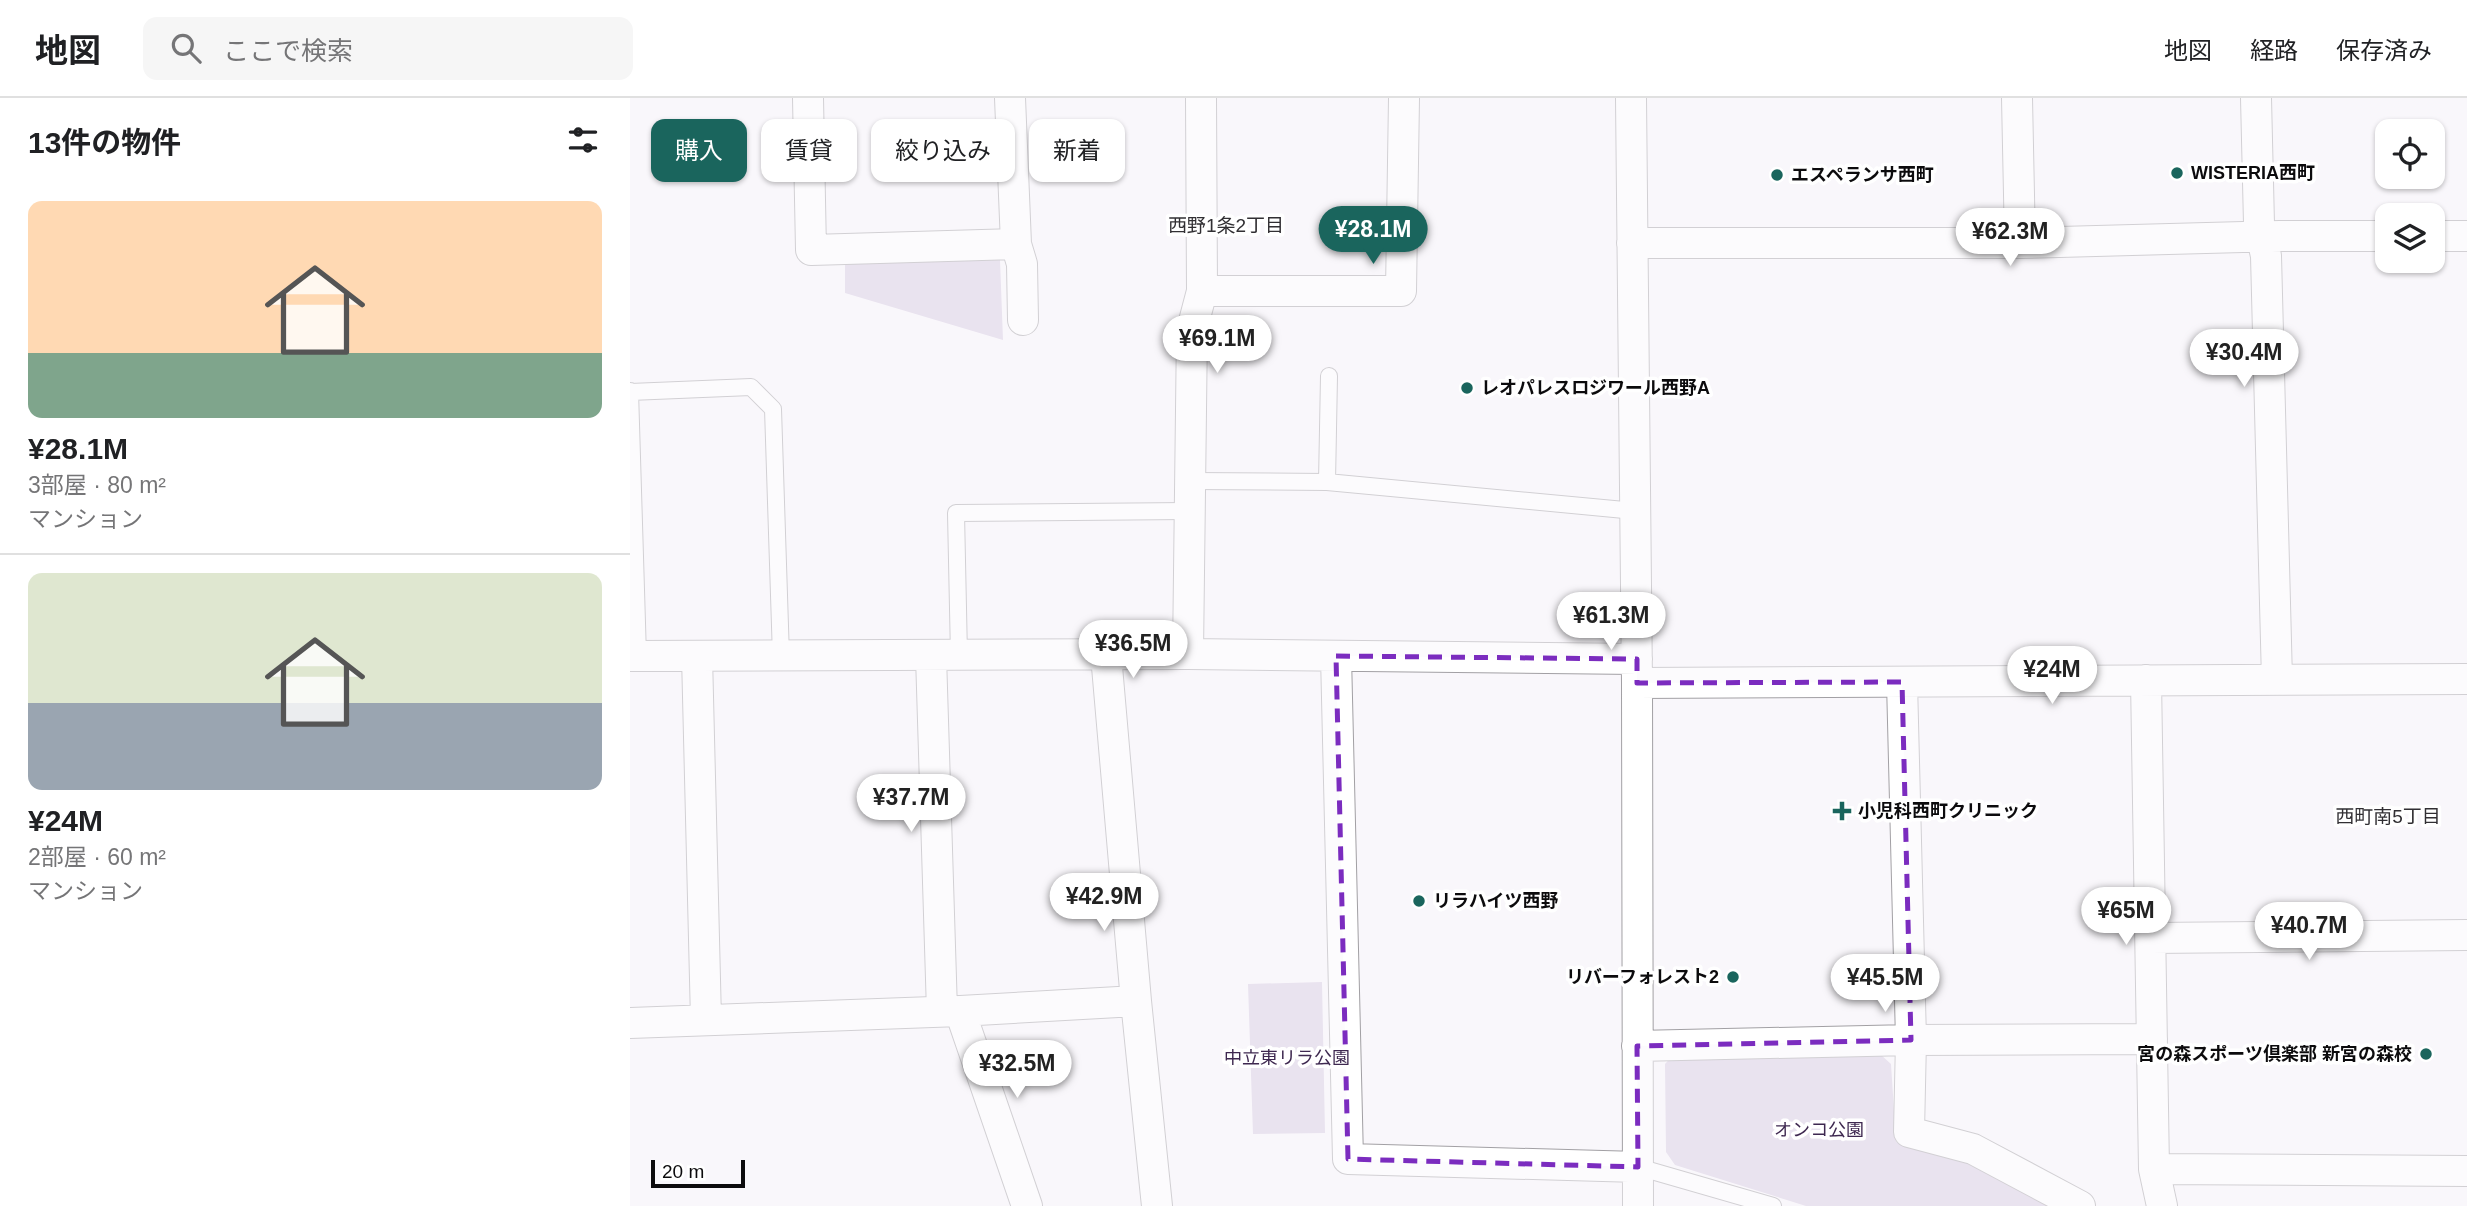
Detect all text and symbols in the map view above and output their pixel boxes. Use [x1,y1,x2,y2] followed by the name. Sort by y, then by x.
[143,17,633,80] search box
[167,29,205,67] icon: search
[35,32,101,69] text: 地図
[223,36,353,66] text: ここで検索
[2164,37,2212,64] text: 地図
[2250,37,2298,64] text: 経路
[2336,37,2432,64] text: 保存済み
[651,119,747,182] chip: 購入
[761,119,857,182] chip: 賃貸
[871,119,1015,182] chip: 絞り込み
[1029,119,1125,182] chip: 新着
[2375,119,2445,273] map controls
[2375,119,2445,189] button: locate
[564,121,602,159] icon: filters
[28,126,181,159] text: 13件の物件
[2191,163,2315,183] place label: WISTERIA西町
[1791,165,1934,185] place label: エスペランサ西町
[2169,165,2185,181] marker: WISTERIA西町
[1769,167,1785,183] marker: エスペランサ西町
[2375,203,2445,273] button: layers
[1316,206,1430,266] pin: ¥28.1M
[1953,208,2067,268] pin: ¥62.3M
[1168,215,1284,236] district label: 西野1条2丁目
[1335,216,1411,242] text: ¥28.1M
[1972,218,2048,244] text: ¥62.3M
[252,247,378,373] icon: home
[1160,316,1274,375] pin: ¥69.1M
[1179,325,1255,351] text: ¥69.1M
[2187,330,2301,389] pin: ¥30.4M
[2206,339,2282,365] text: ¥30.4M
[1481,378,1710,398] place label: レオパレスロジワール西野A
[1459,380,1475,396] marker: レオパレスロジワール西野A
[28,432,128,465] text: ¥28.1M
[28,472,166,498] text: 3部屋 · 80 m²
[28,506,143,532] text: マンション
[1554,592,1668,652] pin: ¥61.3M
[1573,602,1649,628] text: ¥61.3M
[252,619,378,745] icon: home
[1076,620,1190,680] pin: ¥36.5M
[1095,630,1171,656] text: ¥36.5M
[2011,646,2093,706] pin: ¥24M
[2023,656,2081,682] text: ¥24M
[854,774,968,834] pin: ¥37.7M
[873,784,949,810] text: ¥37.7M
[1832,801,1852,821] marker: 小児科西町クリニック
[1858,801,2038,821] place label: 小児科西町クリニック
[28,804,103,837] text: ¥24M
[2335,806,2441,827] district label: 西町南5丁目
[28,844,166,870] text: 2部屋 · 60 m²
[1047,874,1161,933] pin: ¥42.9M
[28,878,143,904] text: マンション
[1066,883,1142,909] text: ¥42.9M
[2085,888,2167,947] pin: ¥65M
[1433,891,1558,911] place label: リラハイツ西野
[1411,893,1427,909] marker: リラハイツ西野
[2097,897,2155,923] text: ¥65M
[2252,902,2366,962] pin: ¥40.7M
[2271,912,2347,938] text: ¥40.7M
[1828,954,1942,1014] pin: ¥45.5M
[1847,964,1923,990] text: ¥45.5M
[1566,967,1719,987] place label: リバーフォレスト2
[1725,969,1741,985] marker: リバーフォレスト2
[960,1040,1074,1100] pin: ¥32.5M
[2137,1044,2412,1064] place label: 宮の森スポーツ倶楽部 新宮の森校
[2418,1046,2434,1062] marker: 宮の森スポーツ倶楽部 新宮の森校
[1224,1048,1350,1068] park label: 中立東リラ公園
[979,1050,1055,1076] text: ¥32.5M
[1774,1120,1864,1140] park label: オンコ公園
[651,1157,746,1189] scale bar
[662,1161,704,1182] text: 20 m

